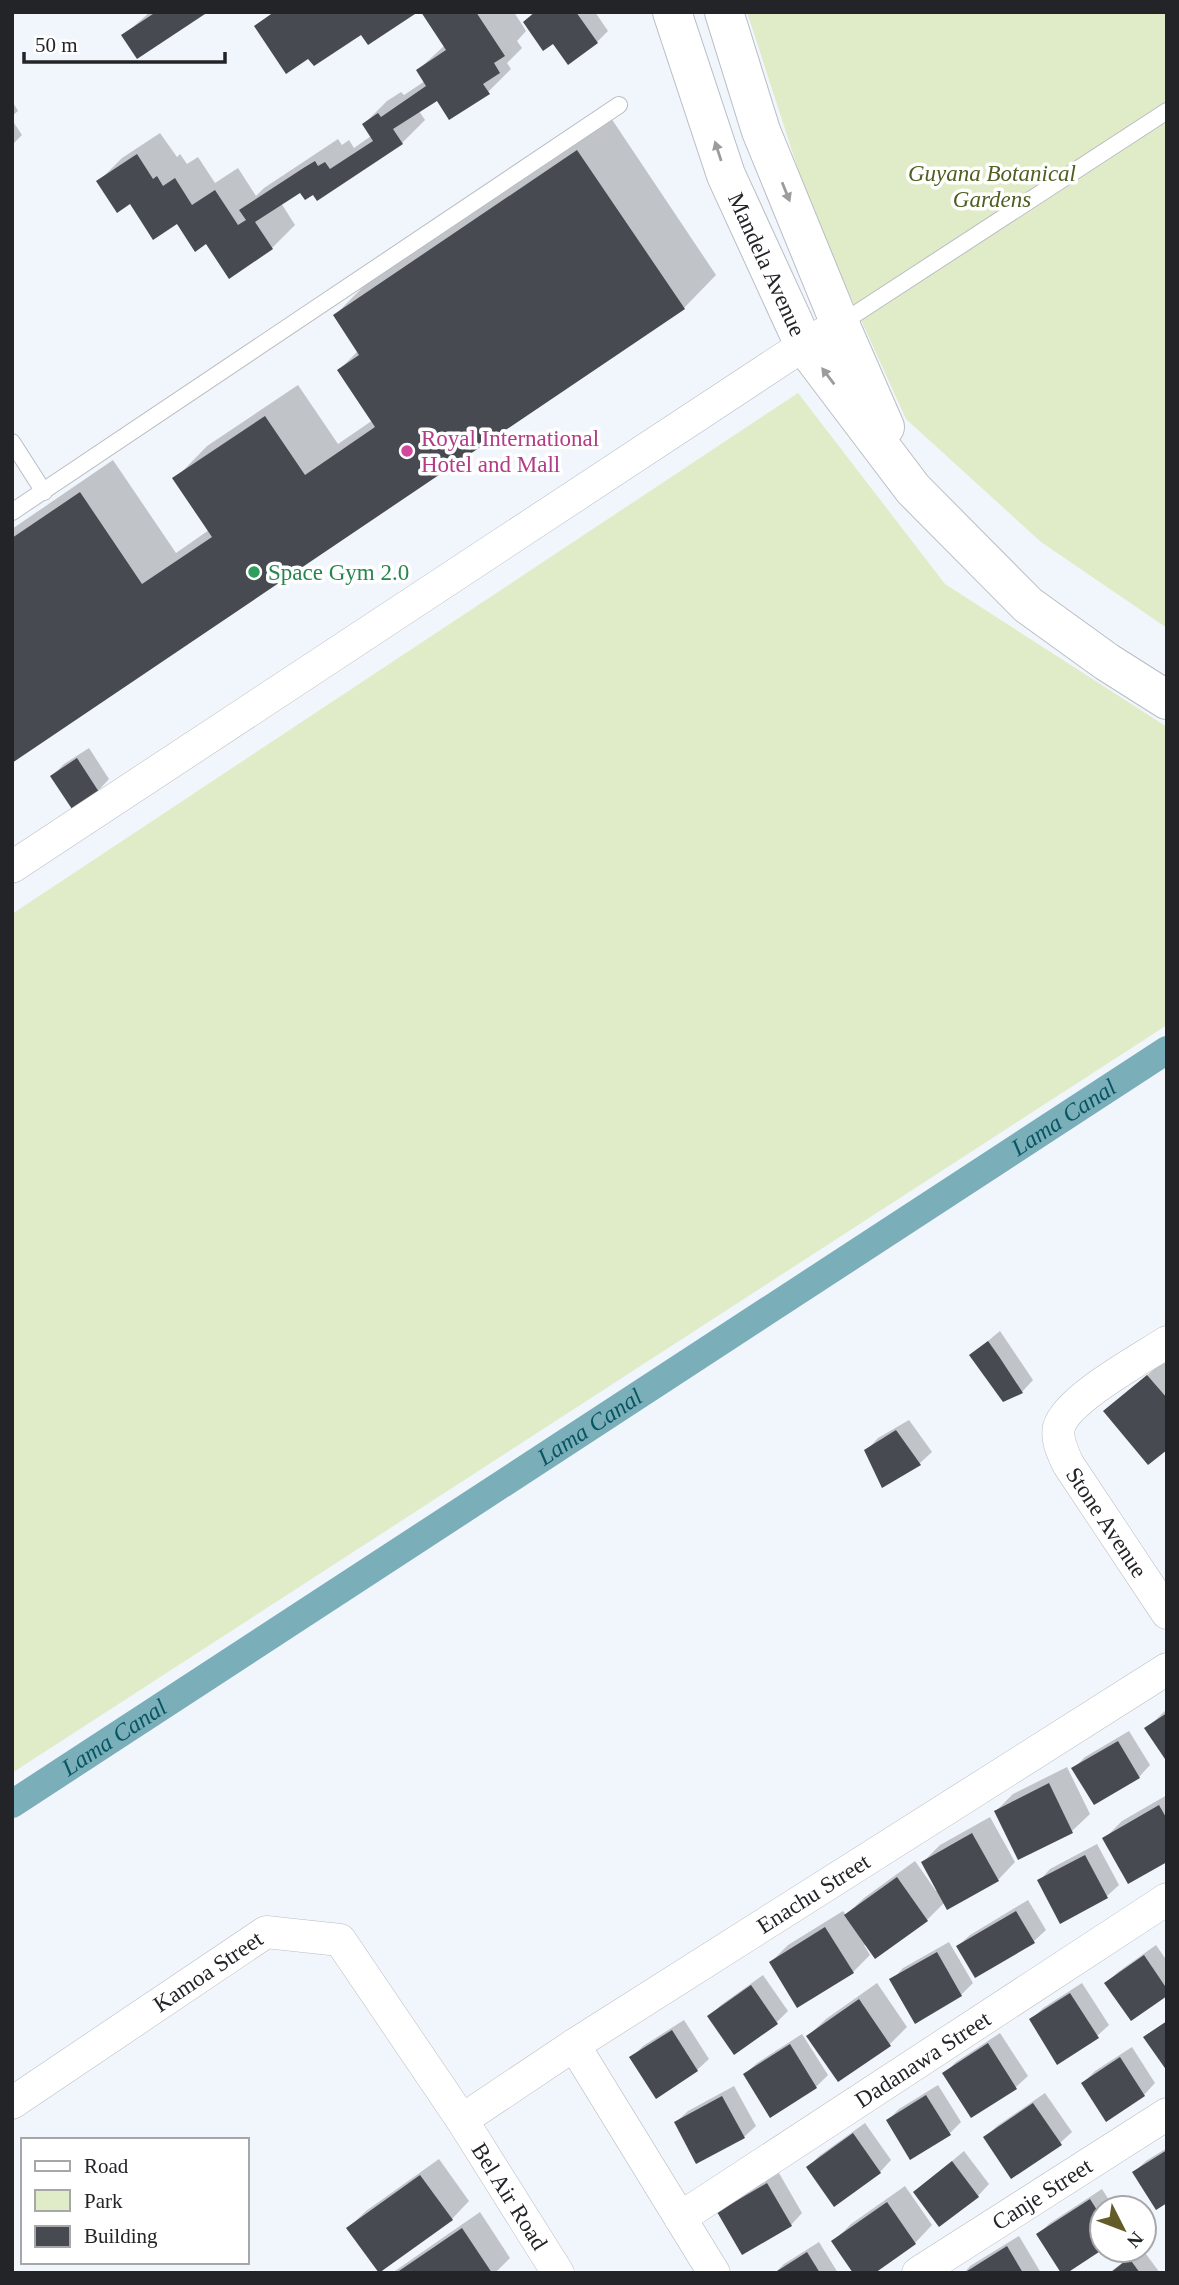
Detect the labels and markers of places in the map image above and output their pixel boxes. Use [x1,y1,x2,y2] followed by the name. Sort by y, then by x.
[421,426,599,477] place label: Royal International Hotel and Mall
[399,443,415,459] marker: Royal International Hotel and Mall
[268,560,409,585] place label: Space Gym 2.0
[246,564,262,580] marker: Space Gym 2.0

